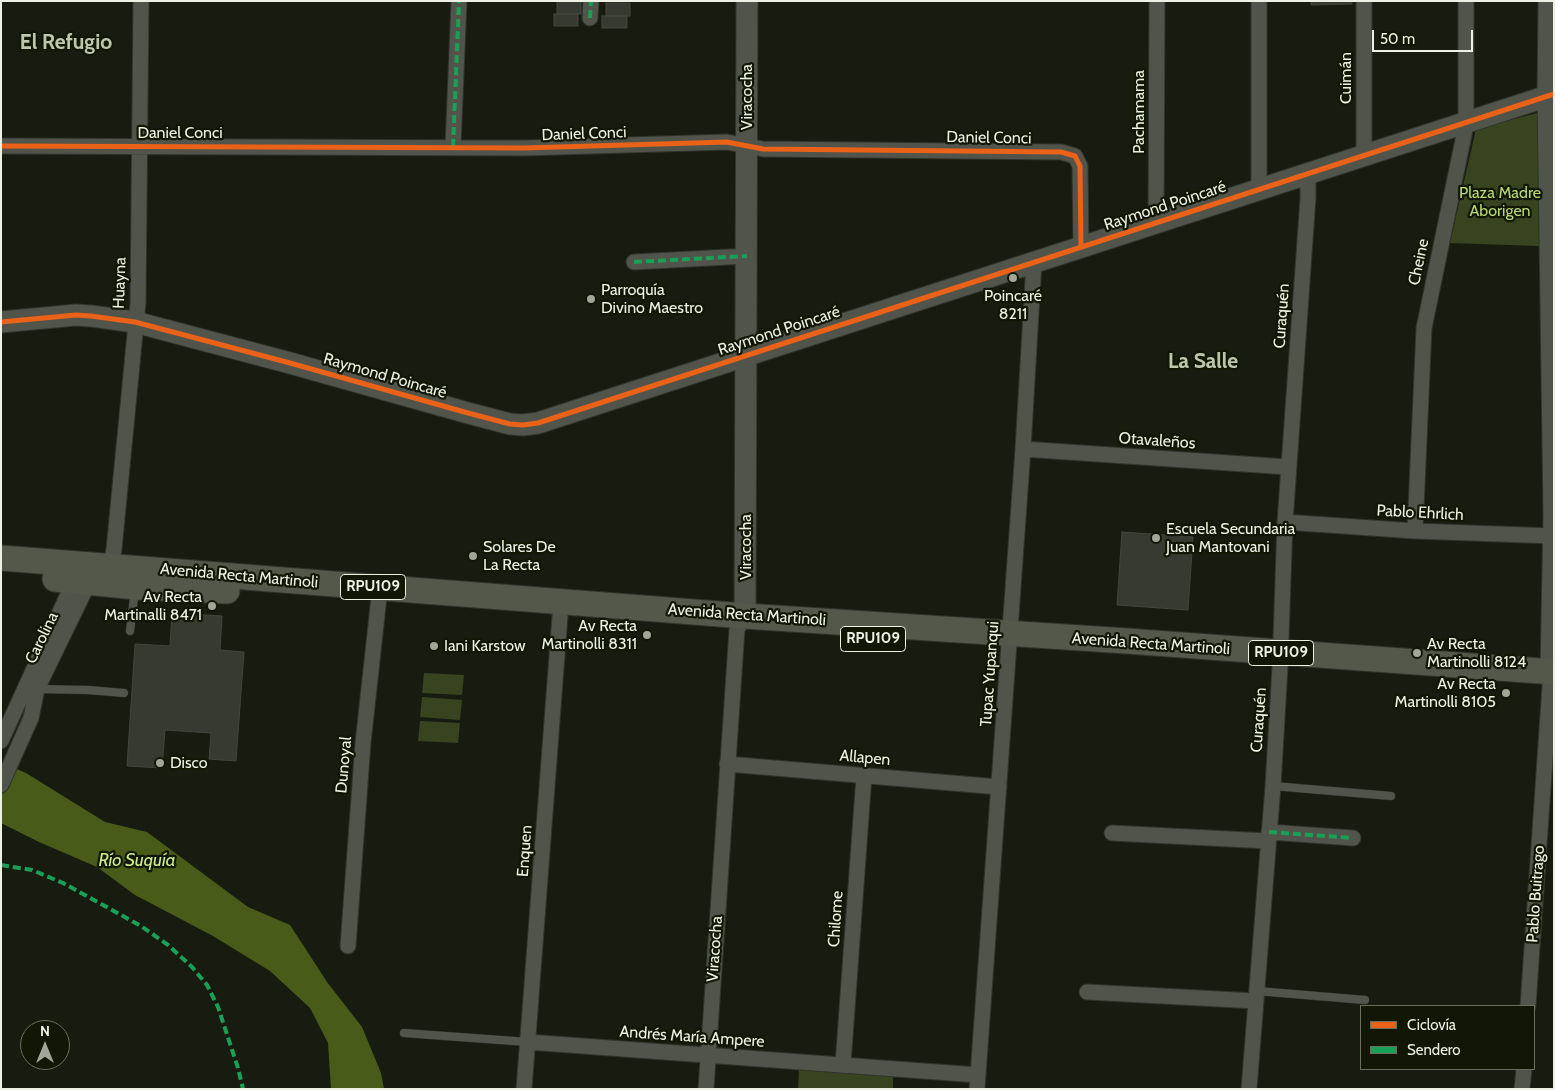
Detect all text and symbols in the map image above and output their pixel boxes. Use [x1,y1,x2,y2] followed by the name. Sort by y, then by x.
[1375,20,1476,52] scale bar
[20,30,112,56] district label: El Refugio
[1380,30,1415,48] text: 50 m
[1336,52,1356,104] street label: Cuimán
[737,64,757,130] street label: Viracocha
[1129,70,1149,154] street label: Pachamama
[137,123,223,143] street label: Daniel Conci
[541,123,627,145] street label: Daniel Conci
[946,128,1032,148] street label: Daniel Conci
[1101,177,1229,235] street label: Raymond Poincaré
[1459,183,1541,221] park label: Plaza Madre Aborigen
[1405,237,1433,287] street label: Cheine
[110,257,130,309] street label: Huayna
[1007,272,1019,284] marker: Poincaré 8211
[601,280,703,318] place label: Parroquía Divino Maestro
[1270,283,1294,349] street label: Curaquén
[984,286,1042,324] place label: Poincaré 8211
[585,293,597,305] marker: Parroquía Divino Maestro
[715,302,843,360] street label: Raymond Poincaré
[321,349,449,403] street label: Raymond Poincaré
[1168,349,1238,375] district label: La Salle
[1118,429,1196,453] street label: Otavaleños
[1376,501,1464,525] street label: Pablo Ehrlich
[736,514,756,580] street label: Viracocha
[1166,519,1295,557] place label: Escuela Secundaria Juan Mantovani
[1150,532,1162,544] marker: Escuela Secundaria Juan Mantovani
[483,537,556,575] place label: Solares De La Recta
[467,550,479,562] marker: Solares De La Recta
[159,560,319,592] street label: Avenida Recta Martinoli
[340,574,406,600] road number: RPU109
[104,587,202,625] place label: Av Recta Martinalli 8471
[206,600,218,612] marker: Av Recta Martinalli 8471
[667,600,827,630] street label: Avenida Recta Martinoli
[21,609,63,667] street label: Carolina
[542,616,637,654] place label: Av Recta Martinolli 8311
[977,621,1003,727] street label: Tupac Yupanqui
[840,626,906,652] road number: RPU109
[641,629,653,641] marker: Av Recta Martinolli 8311
[1071,629,1231,659] street label: Avenida Recta Martinoli
[1427,634,1526,672] place label: Av Recta Martinolli 8124
[444,636,526,656] place label: Iani Karstow
[428,640,440,652] marker: Iani Karstow
[1248,640,1314,666] road number: RPU109
[1411,647,1423,659] marker: Av Recta Martinolli 8124
[1395,674,1496,712] place label: Av Recta Martinolli 8105
[1247,687,1271,753] street label: Curaquén
[1500,687,1512,699] marker: Av Recta Martinolli 8105
[332,736,356,794] street label: Dunoyal
[839,746,891,770] street label: Allapen
[170,753,207,773] place label: Disco
[154,757,166,769] marker: Disco
[514,824,536,878] street label: Enquen
[1523,845,1549,943] street label: Pablo Buitrago
[98,850,176,872] water label: Río Suquía
[824,890,848,948] street label: Chilome
[703,915,727,983] street label: Viracocha
[1360,1005,1535,1070] legend
[1407,1016,1456,1034] text: Ciclovía
[20,1020,70,1070] north arrow
[40,1022,50,1040] text: N
[619,1022,765,1052] street label: Andrés María Ampere
[1407,1041,1461,1059] text: Sendero

